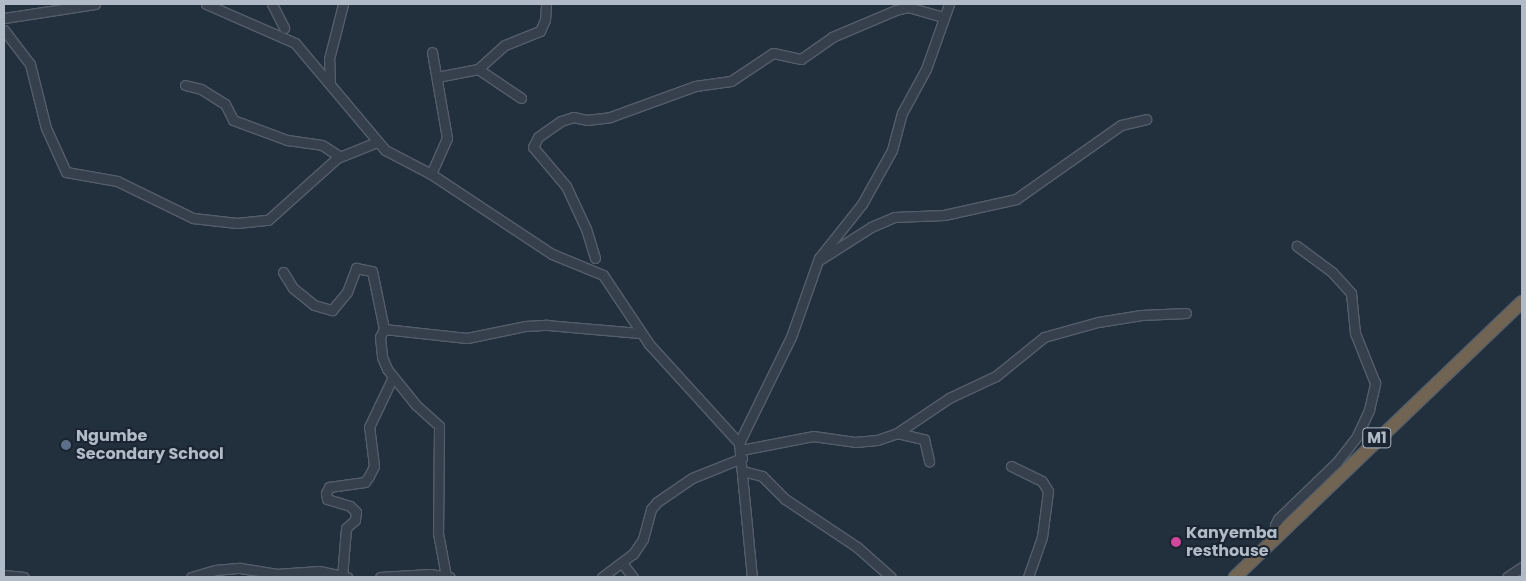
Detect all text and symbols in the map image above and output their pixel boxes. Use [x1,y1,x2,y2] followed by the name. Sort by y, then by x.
[76,426,224,464] place label: Ngumbe Secondary School
[1362,426,1392,450] road number: M1
[60,439,72,451] marker: Ngumbe Secondary School
[1186,523,1277,561] place label: Kanyemba resthouse
[1170,536,1182,548] marker: Kanyemba resthouse

